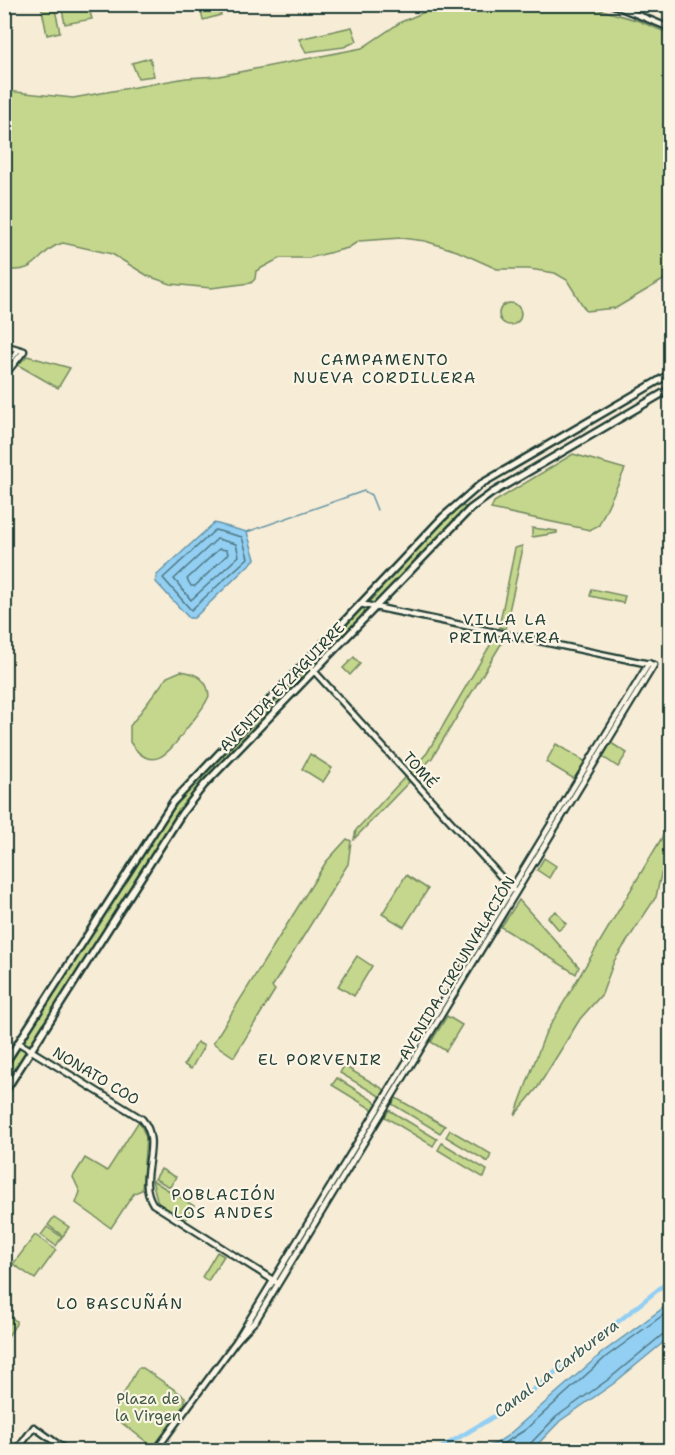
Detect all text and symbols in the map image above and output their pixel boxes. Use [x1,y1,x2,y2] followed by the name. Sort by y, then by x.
[293,349,477,388] district label: CAMPAMENTO NUEVA CORDILLERA
[449,609,561,648] district label: VILLA LA PRIMAVERA
[215,618,349,756] street label: AVENIDA EYZAGUIRRE
[398,747,442,793] street label: TOMÉ
[393,872,520,1064] street label: AVENIDA CIRCUNVALACIÓN
[49,1042,143,1110] street label: NONATO COO
[258,1049,382,1070] district label: EL PORVENIR
[171,1184,277,1223] district label: POBLACIÓN LOS ANDES
[56,1292,184,1314] district label: LO BASCUÑÁN
[490,1314,623,1422] water label: Canal La Carburera
[115,1389,181,1426] park label: Plaza de la Virgen

